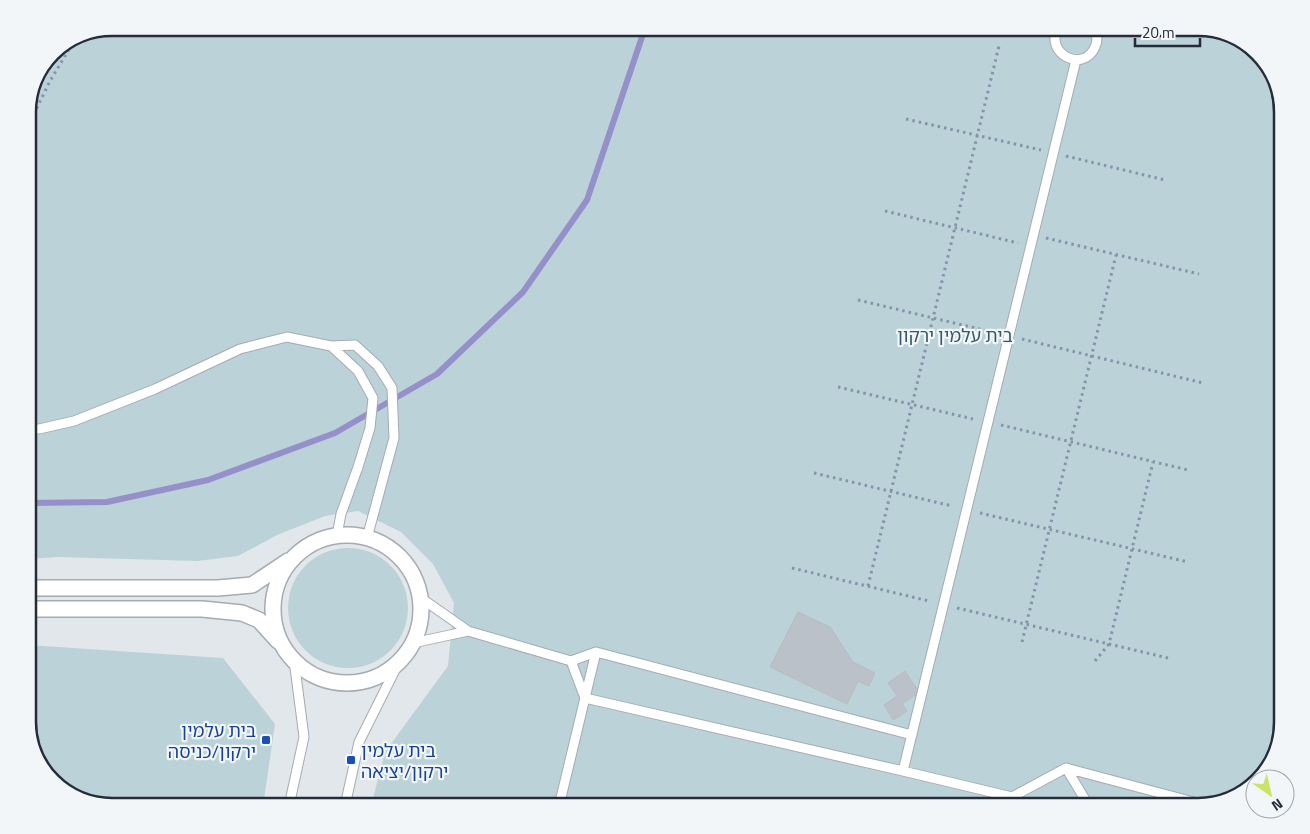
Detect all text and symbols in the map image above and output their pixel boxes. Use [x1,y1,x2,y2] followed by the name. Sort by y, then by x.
[1135,15,1200,47] scale bar
[1142,21,1175,44] text: 20 m
[897,322,1013,349] park label: בית עלמין ירקון
[168,717,256,765] place label: בית עלמין ירקון/כניסה
[260,734,272,746] marker: בית עלמין ירקון/כניסה
[361,737,448,785] place label: בית עלמין ירקון/יציאה
[345,754,357,766] marker: בית עלמין ירקון/יציאה
[1245,769,1295,819] north arrow
[1268,794,1287,817] text: N

